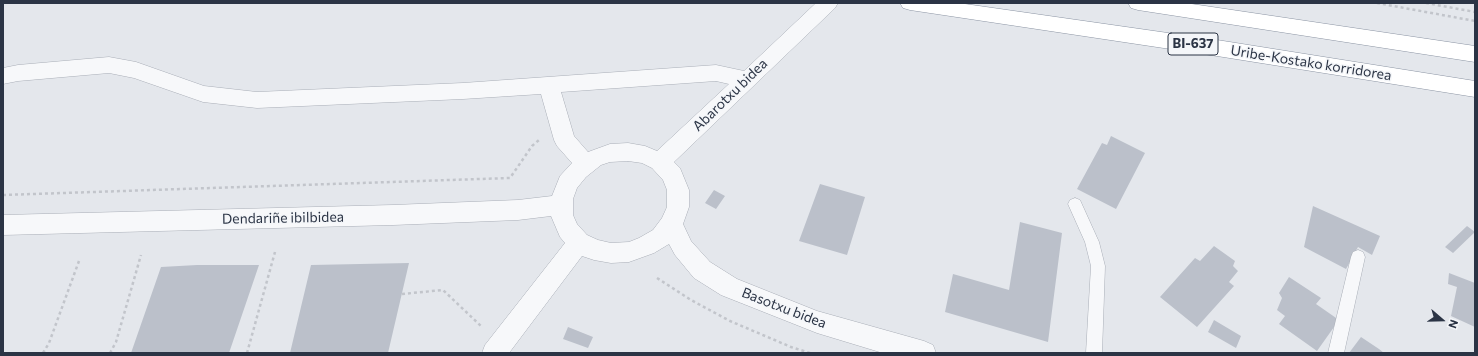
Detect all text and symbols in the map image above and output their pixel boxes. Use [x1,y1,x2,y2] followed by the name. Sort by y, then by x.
[1168,33,1218,55] road number: BI-637
[1229,42,1393,84] street label: Uribe-Kostako korridorea
[689,55,771,135] street label: Abarotxu bidea
[222,209,344,227] street label: Dendariñe ibilbidea
[739,284,829,332] street label: Basotxu bidea
[1422,300,1462,340] north arrow
[1446,318,1461,330] text: N

